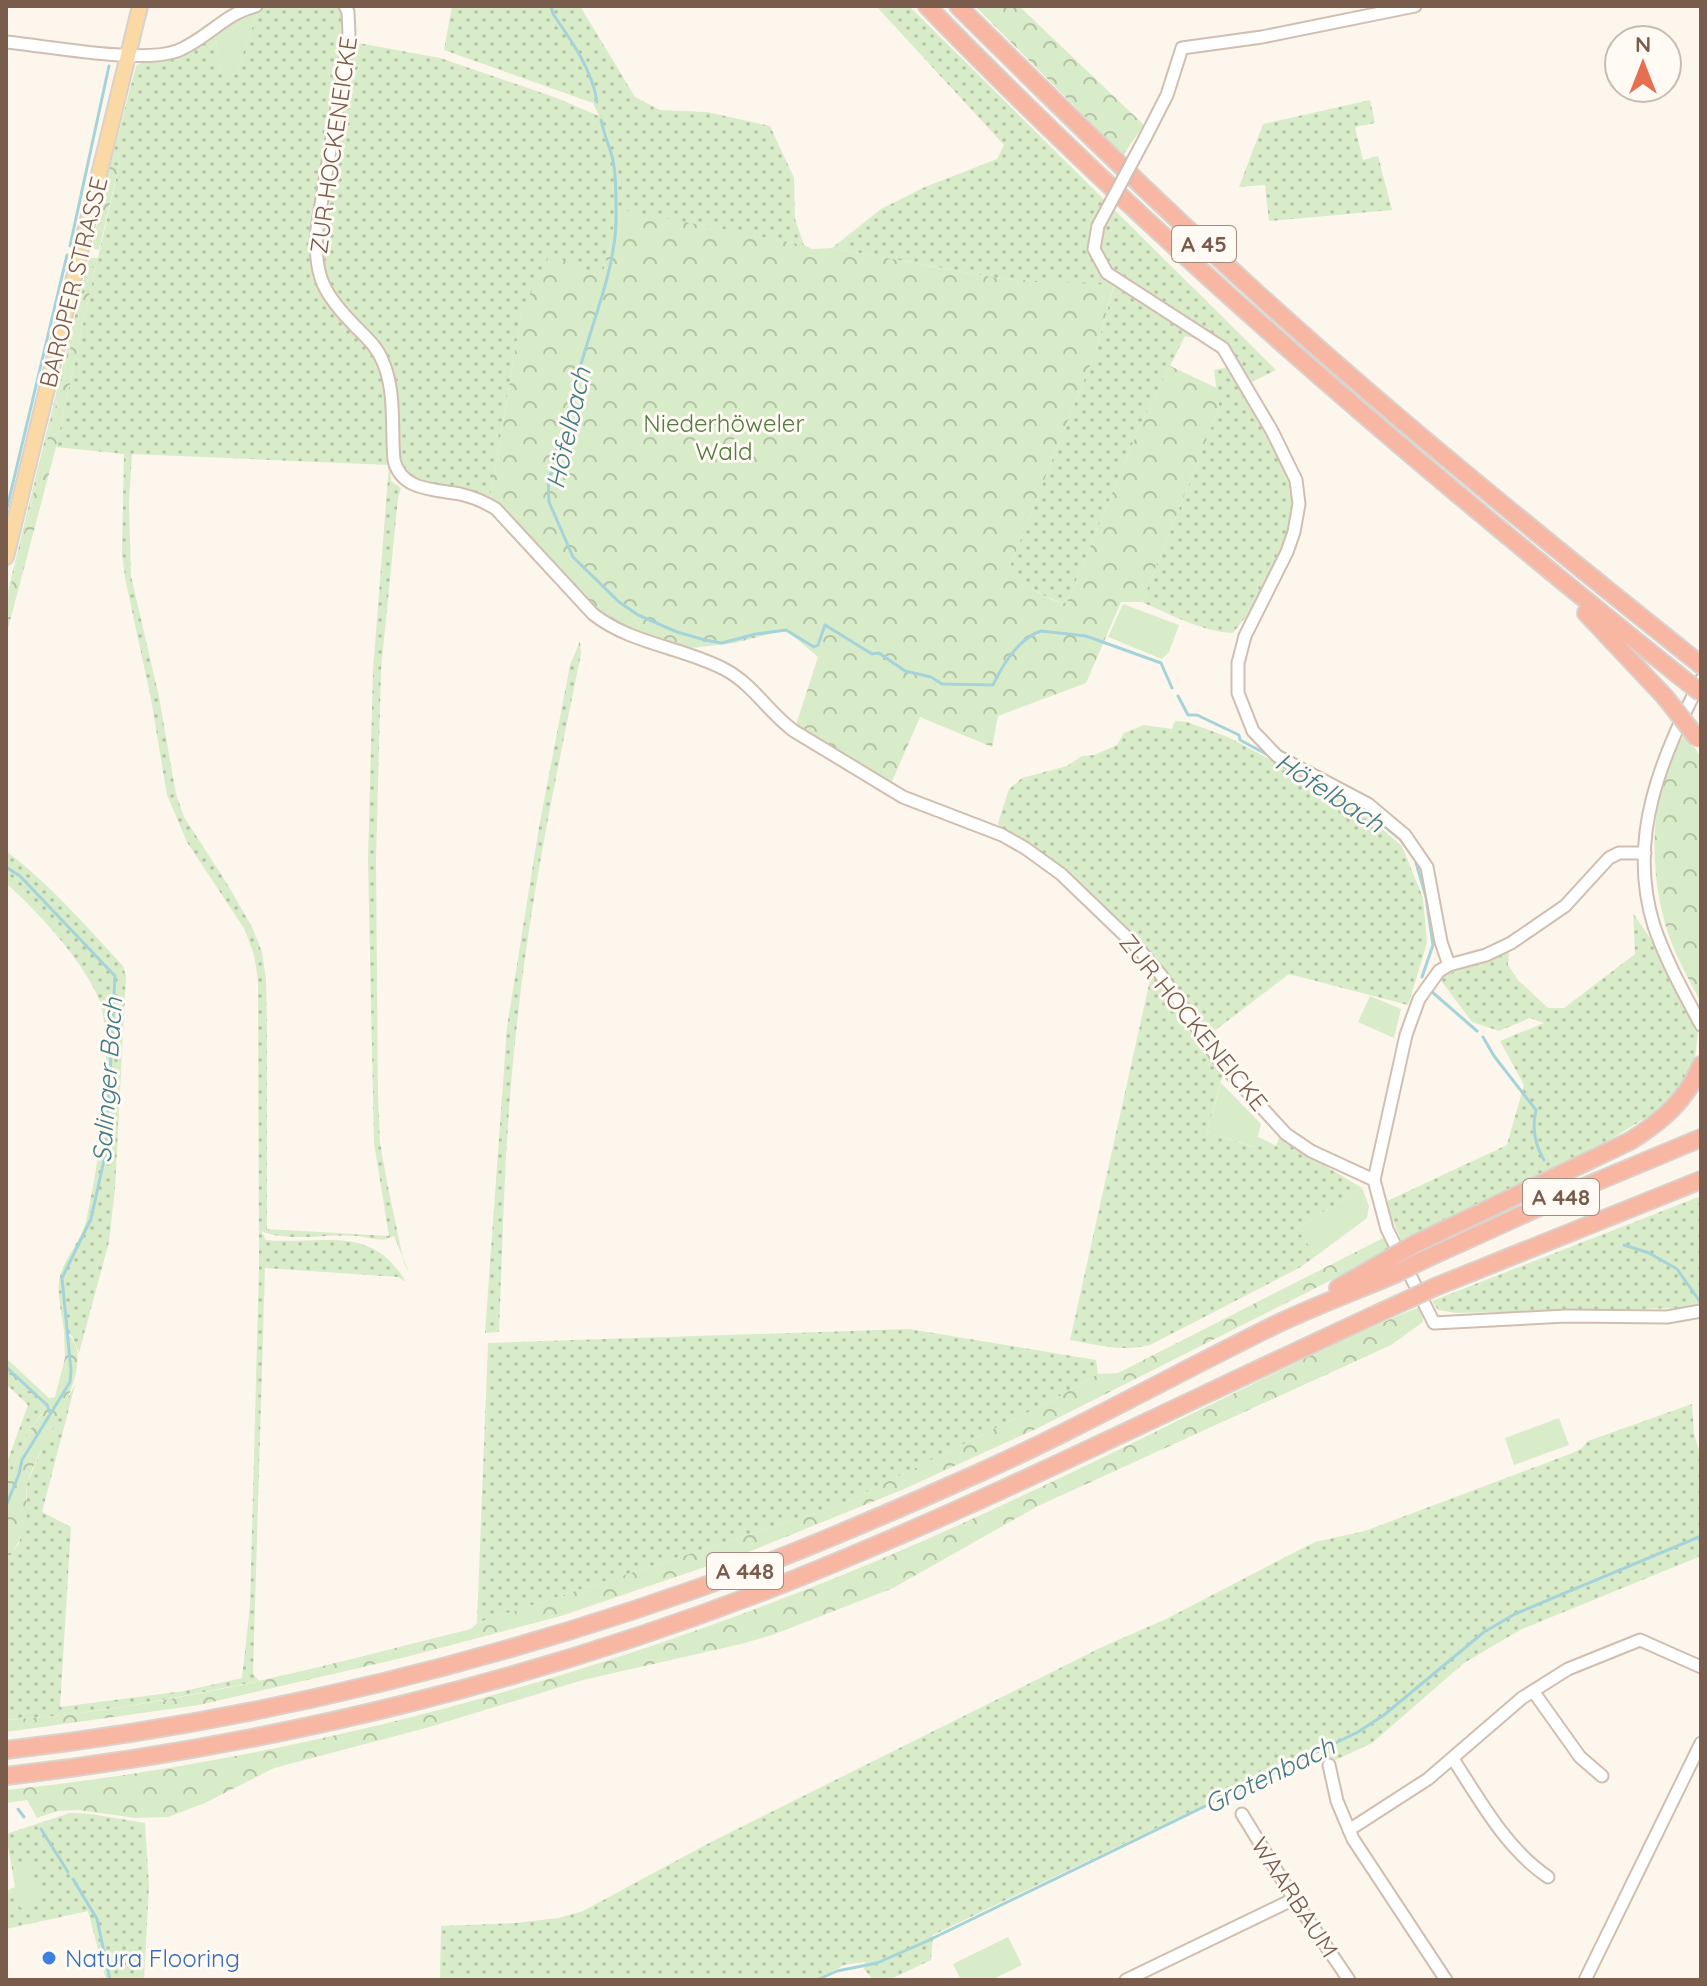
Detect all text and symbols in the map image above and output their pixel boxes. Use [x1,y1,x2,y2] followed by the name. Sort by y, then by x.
[1603,24,1683,104] north arrow
[1635,30,1651,58] text: N
[303,34,363,256] street label: ZUR HOCKENEICKE
[32,174,114,390] street label: BAROPER STRASSE
[1172,226,1236,262] road number: A 45
[538,363,598,492] water label: Höfelbach
[643,408,805,466] park label: Niederhöweler Wald
[1269,745,1392,840] water label: Höfelbach
[1113,927,1275,1117] street label: ZUR HOCKENEICKE
[85,995,129,1164] water label: Salinger Bach
[1523,1179,1599,1215] road number: A 448
[707,1553,783,1589] road number: A 448
[1198,1729,1341,1821] water label: Grotenbach
[1245,1831,1345,1963] street label: WAARBAUM
[65,1943,240,1973] place label: Natura Flooring
[40,1949,58,1967] marker: Natura Flooring

